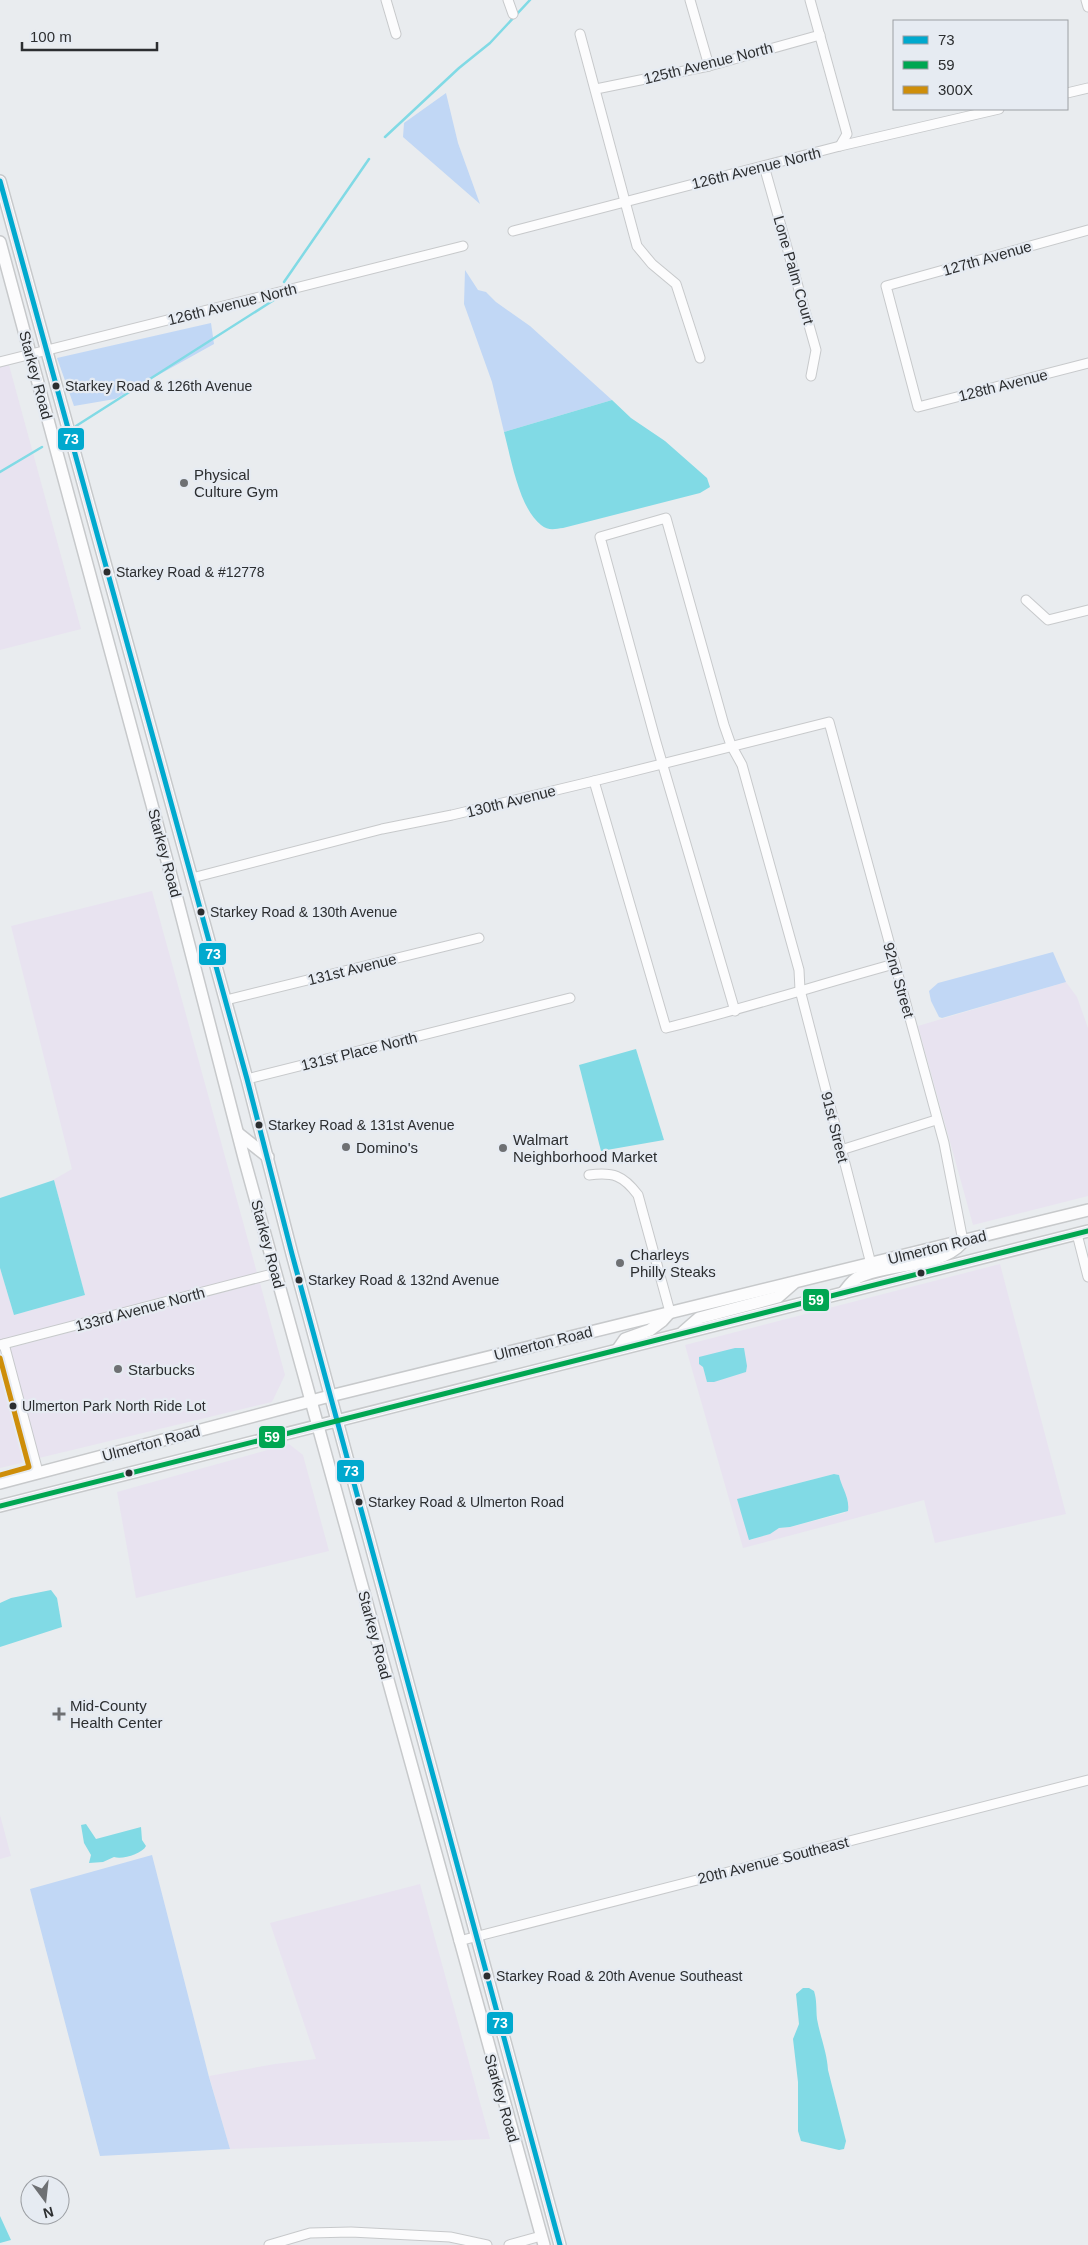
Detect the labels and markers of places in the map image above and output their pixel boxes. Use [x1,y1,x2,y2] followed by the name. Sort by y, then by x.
[65,378,253,394] place label: Starkey Road & 126th Avenue
[51,381,61,391] marker: Starkey Road & 126th Avenue
[194,466,278,500] place label: Physical Culture Gym
[178,477,190,489] marker: Physical Culture Gym
[116,564,265,580] place label: Starkey Road & #12778
[102,567,112,577] marker: Starkey Road & #12778
[210,904,398,920] place label: Starkey Road & 130th Avenue
[196,907,206,917] marker: Starkey Road & 130th Avenue
[268,1117,455,1133] place label: Starkey Road & 131st Avenue
[254,1120,264,1130] marker: Starkey Road & 131st Avenue
[513,1131,658,1165] place label: Walmart Neighborhood Market
[356,1139,418,1156] place label: Domino's
[340,1141,352,1153] marker: Domino's
[497,1142,509,1154] marker: Walmart Neighborhood Market
[630,1246,716,1280] place label: Charleys Philly Steaks
[614,1257,626,1269] marker: Charleys Philly Steaks
[916,1268,926,1278] unlabelled marker
[308,1272,499,1288] place label: Starkey Road & 132nd Avenue
[294,1275,304,1285] marker: Starkey Road & 132nd Avenue
[128,1361,195,1378] place label: Starbucks
[112,1363,124,1375] marker: Starbucks
[22,1398,206,1414] place label: Ulmerton Park North Ride Lot
[8,1401,18,1411] marker: Ulmerton Park North Ride Lot
[124,1468,134,1478] unlabelled marker
[368,1494,564,1510] place label: Starkey Road & Ulmerton Road
[354,1497,364,1507] marker: Starkey Road & Ulmerton Road
[70,1697,163,1731] place label: Mid-County Health Center
[52,1707,66,1721] marker: Mid-County Health Center
[496,1968,743,1984] place label: Starkey Road & 20th Avenue Southeast
[482,1971,492,1981] marker: Starkey Road & 20th Avenue Southeast

